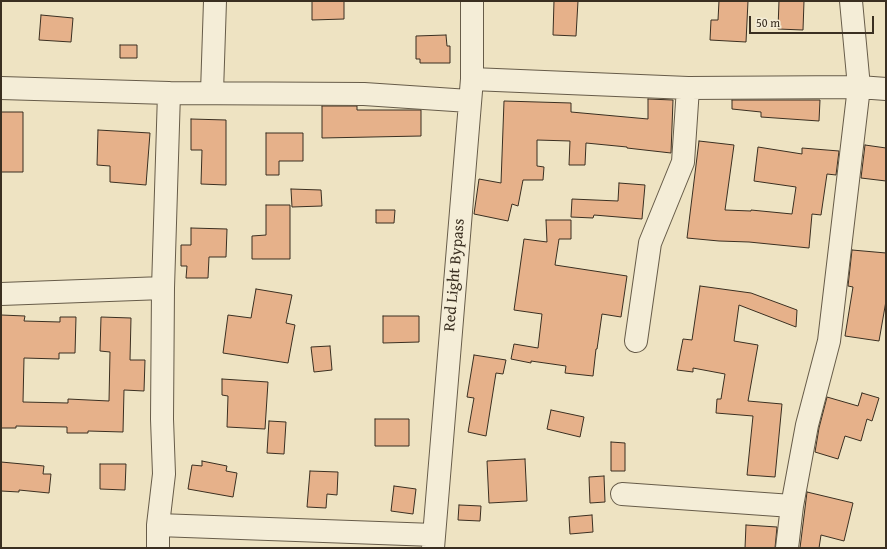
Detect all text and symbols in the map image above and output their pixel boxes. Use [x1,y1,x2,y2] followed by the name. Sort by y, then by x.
[751,8,876,34] scale bar
[756,14,780,31] text: 50 m
[441,218,469,332] street label: Red Light Bypass

